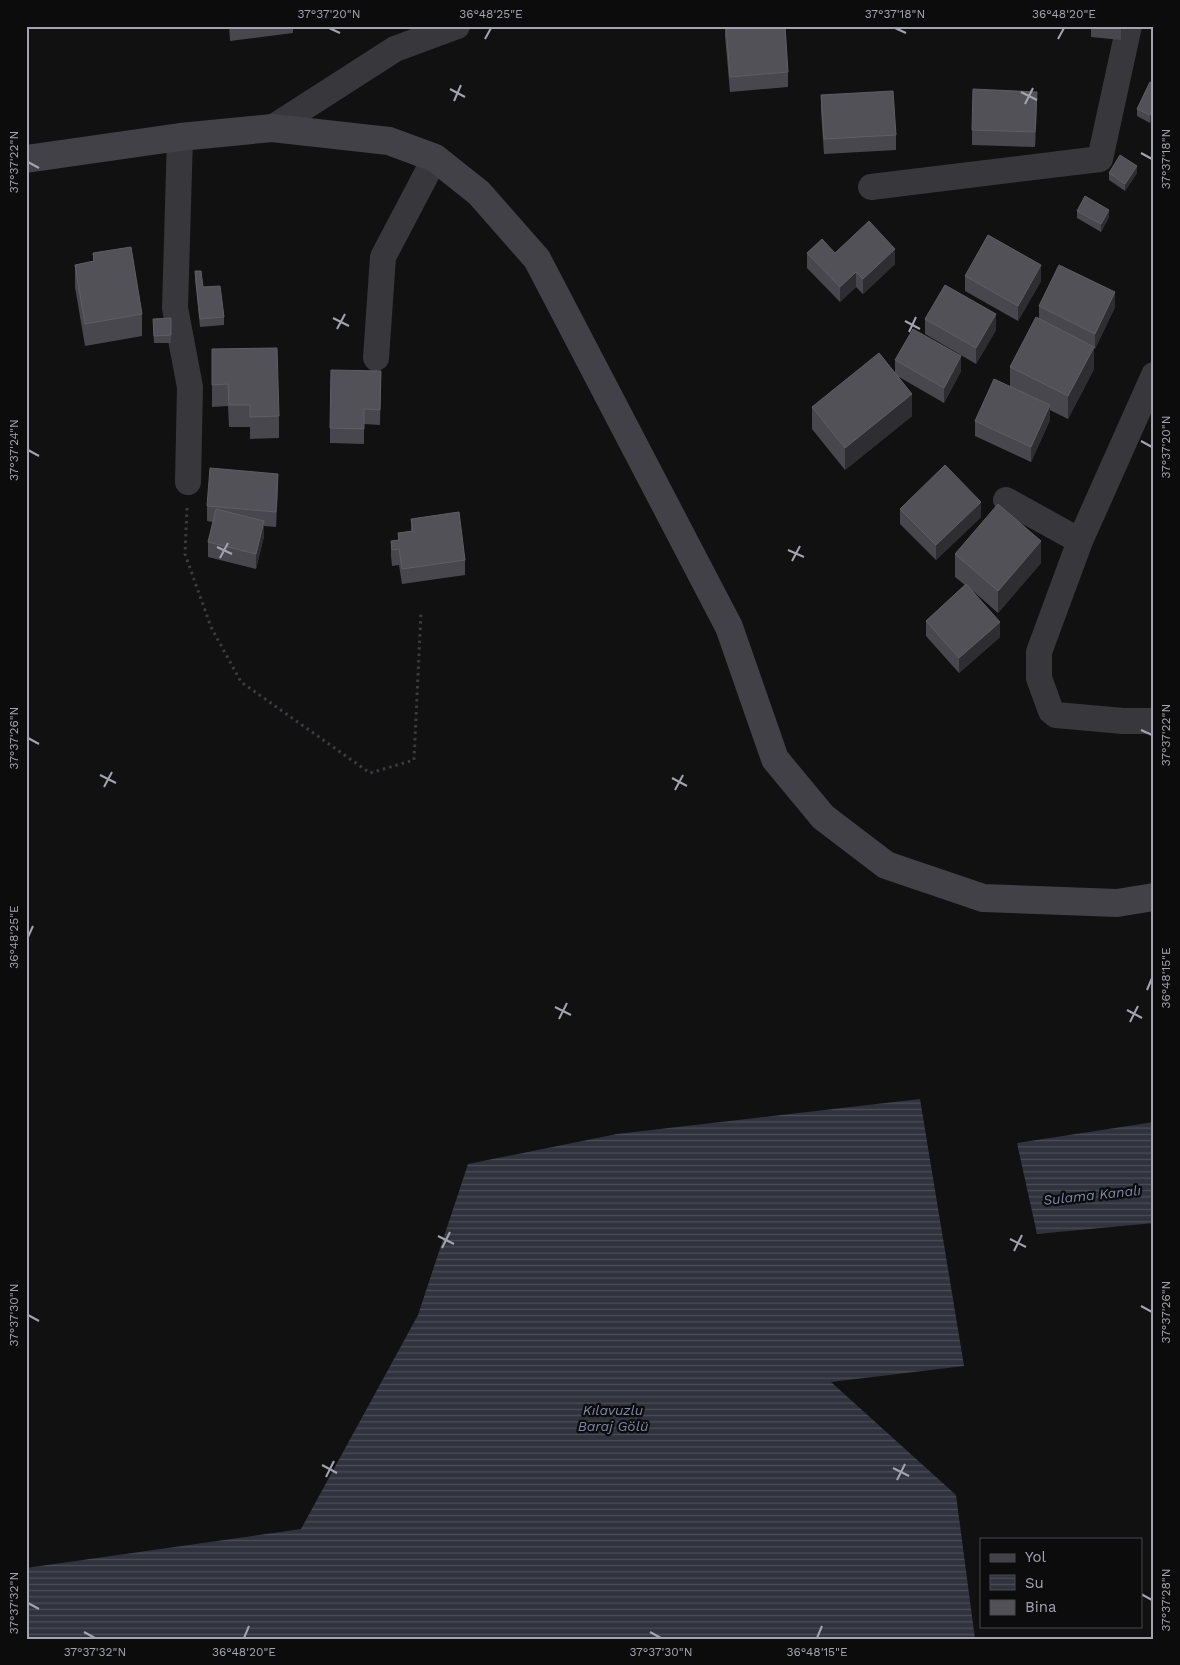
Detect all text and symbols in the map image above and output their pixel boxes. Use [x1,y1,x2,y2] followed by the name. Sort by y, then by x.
[298,7,360,21] text: 37°37'20"N
[459,7,523,21] text: 36°48'25"E
[865,7,925,21] text: 37°37'18"N
[1032,7,1096,21] text: 36°48'20"E
[1159,129,1173,189] text: 37°37'18"N
[7,131,21,193] text: 37°37'22"N
[1159,416,1173,478] text: 37°37'20"N
[7,419,21,481] text: 37°37'24"N
[1159,704,1173,766] text: 37°37'22"N
[7,707,21,769] text: 37°37'26"N
[7,905,21,969] text: 36°48'25"E
[1159,947,1173,1009] text: 36°48'15"E
[1042,1182,1142,1208] water label: Sulama Kanalı
[1159,1281,1173,1343] text: 37°37'26"N
[7,1284,21,1346] text: 37°37'30"N
[578,1402,648,1434] water label: Kılavuzlu Baraj Gölü
[980,1538,1142,1628] legend
[1025,1548,1047,1566] text: Yol
[1159,1569,1173,1631] text: 37°37'28"N
[7,1572,21,1634] text: 37°37'32"N
[1025,1574,1044,1592] text: Su
[1025,1598,1057,1616] text: Bina
[64,1645,126,1659] text: 37°37'32"N
[212,1645,276,1659] text: 36°48'20"E
[630,1645,692,1659] text: 37°37'30"N
[786,1645,848,1659] text: 36°48'15"E

